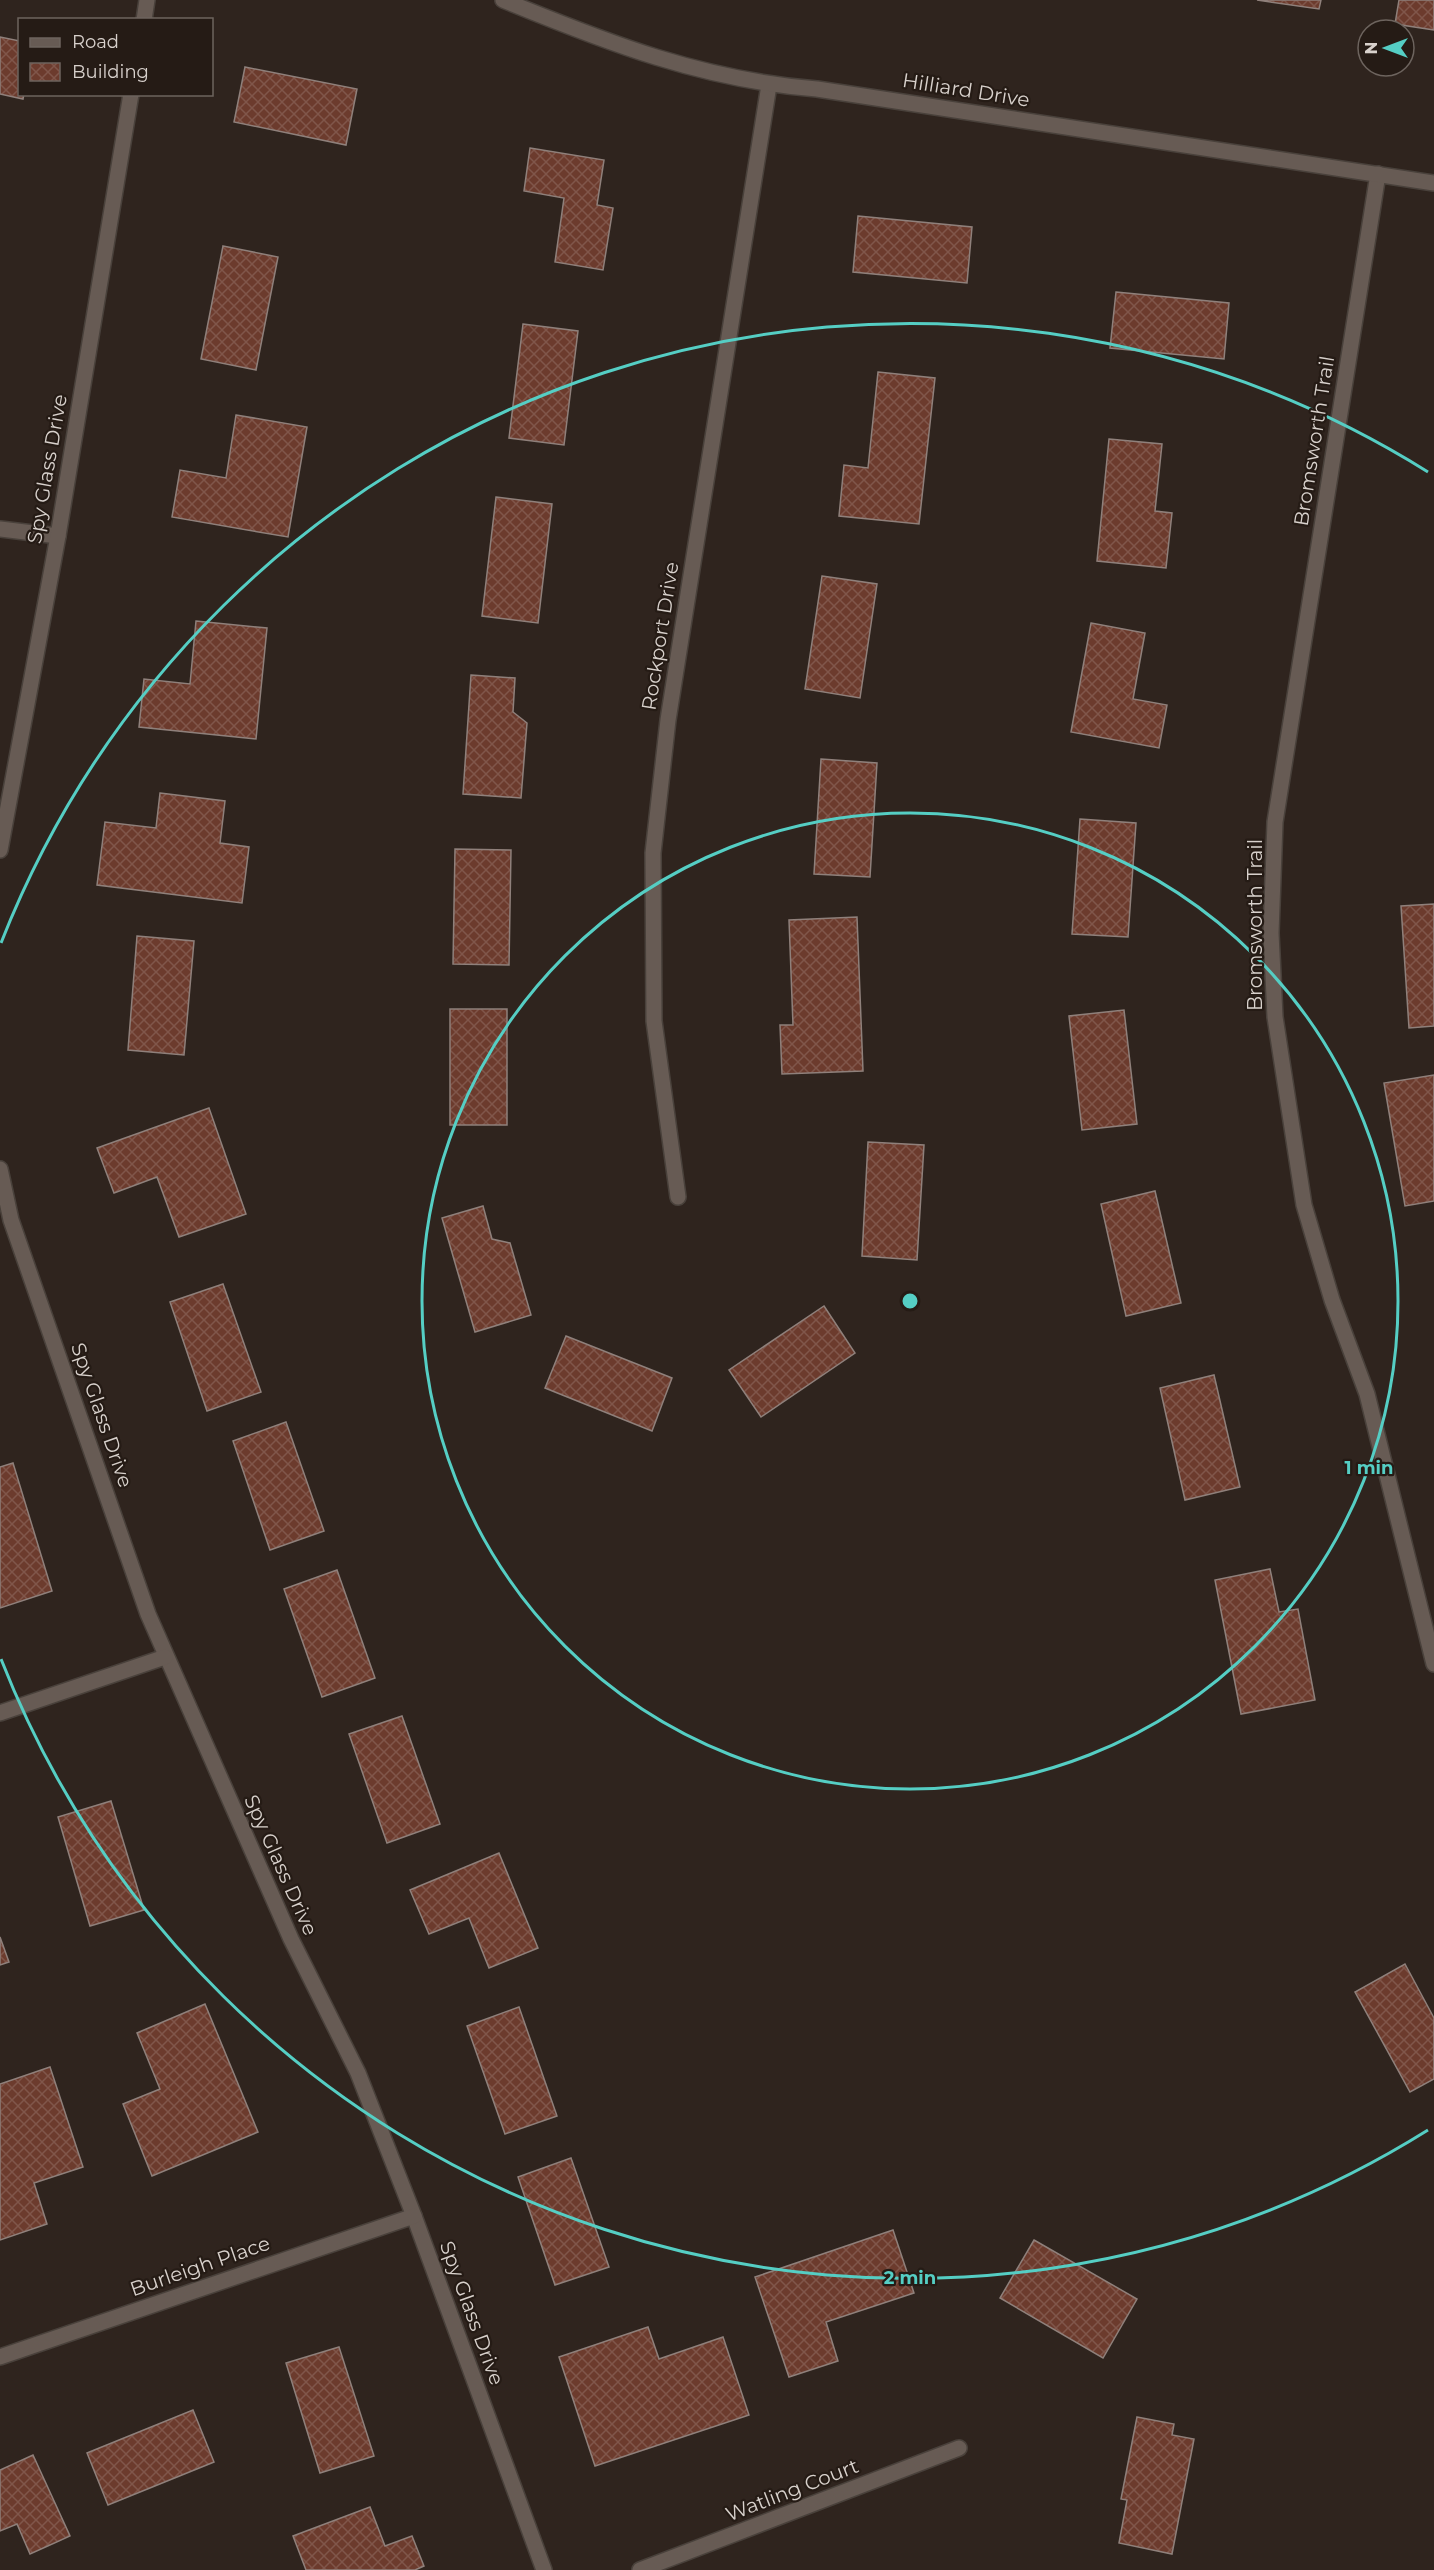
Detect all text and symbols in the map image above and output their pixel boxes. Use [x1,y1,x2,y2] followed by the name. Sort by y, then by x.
[18,18,213,96] legend
[1356,18,1416,78] north arrow
[72,31,119,53] text: Road
[1362,42,1381,54] text: N
[72,61,149,83] text: Building
[901,68,1031,112] street label: Hilliard Drive
[1289,354,1339,528] street label: Bromsworth Trail
[22,392,72,546] street label: Spy Glass Drive
[636,560,684,712] street label: Rockport Drive
[1243,839,1267,1011] street label: Bromsworth Trail
[900,1291,920,1311] centre of rings
[66,1339,138,1491] street label: Spy Glass Drive
[1345,1457,1393,1479] text: 1 min
[239,1791,323,1939] street label: Spy Glass Drive
[127,2231,273,2301] street label: Burleigh Place
[435,2238,509,2388] street label: Spy Glass Drive
[884,2267,936,2289] text: 2 min
[722,2454,862,2526] street label: Watling Court

